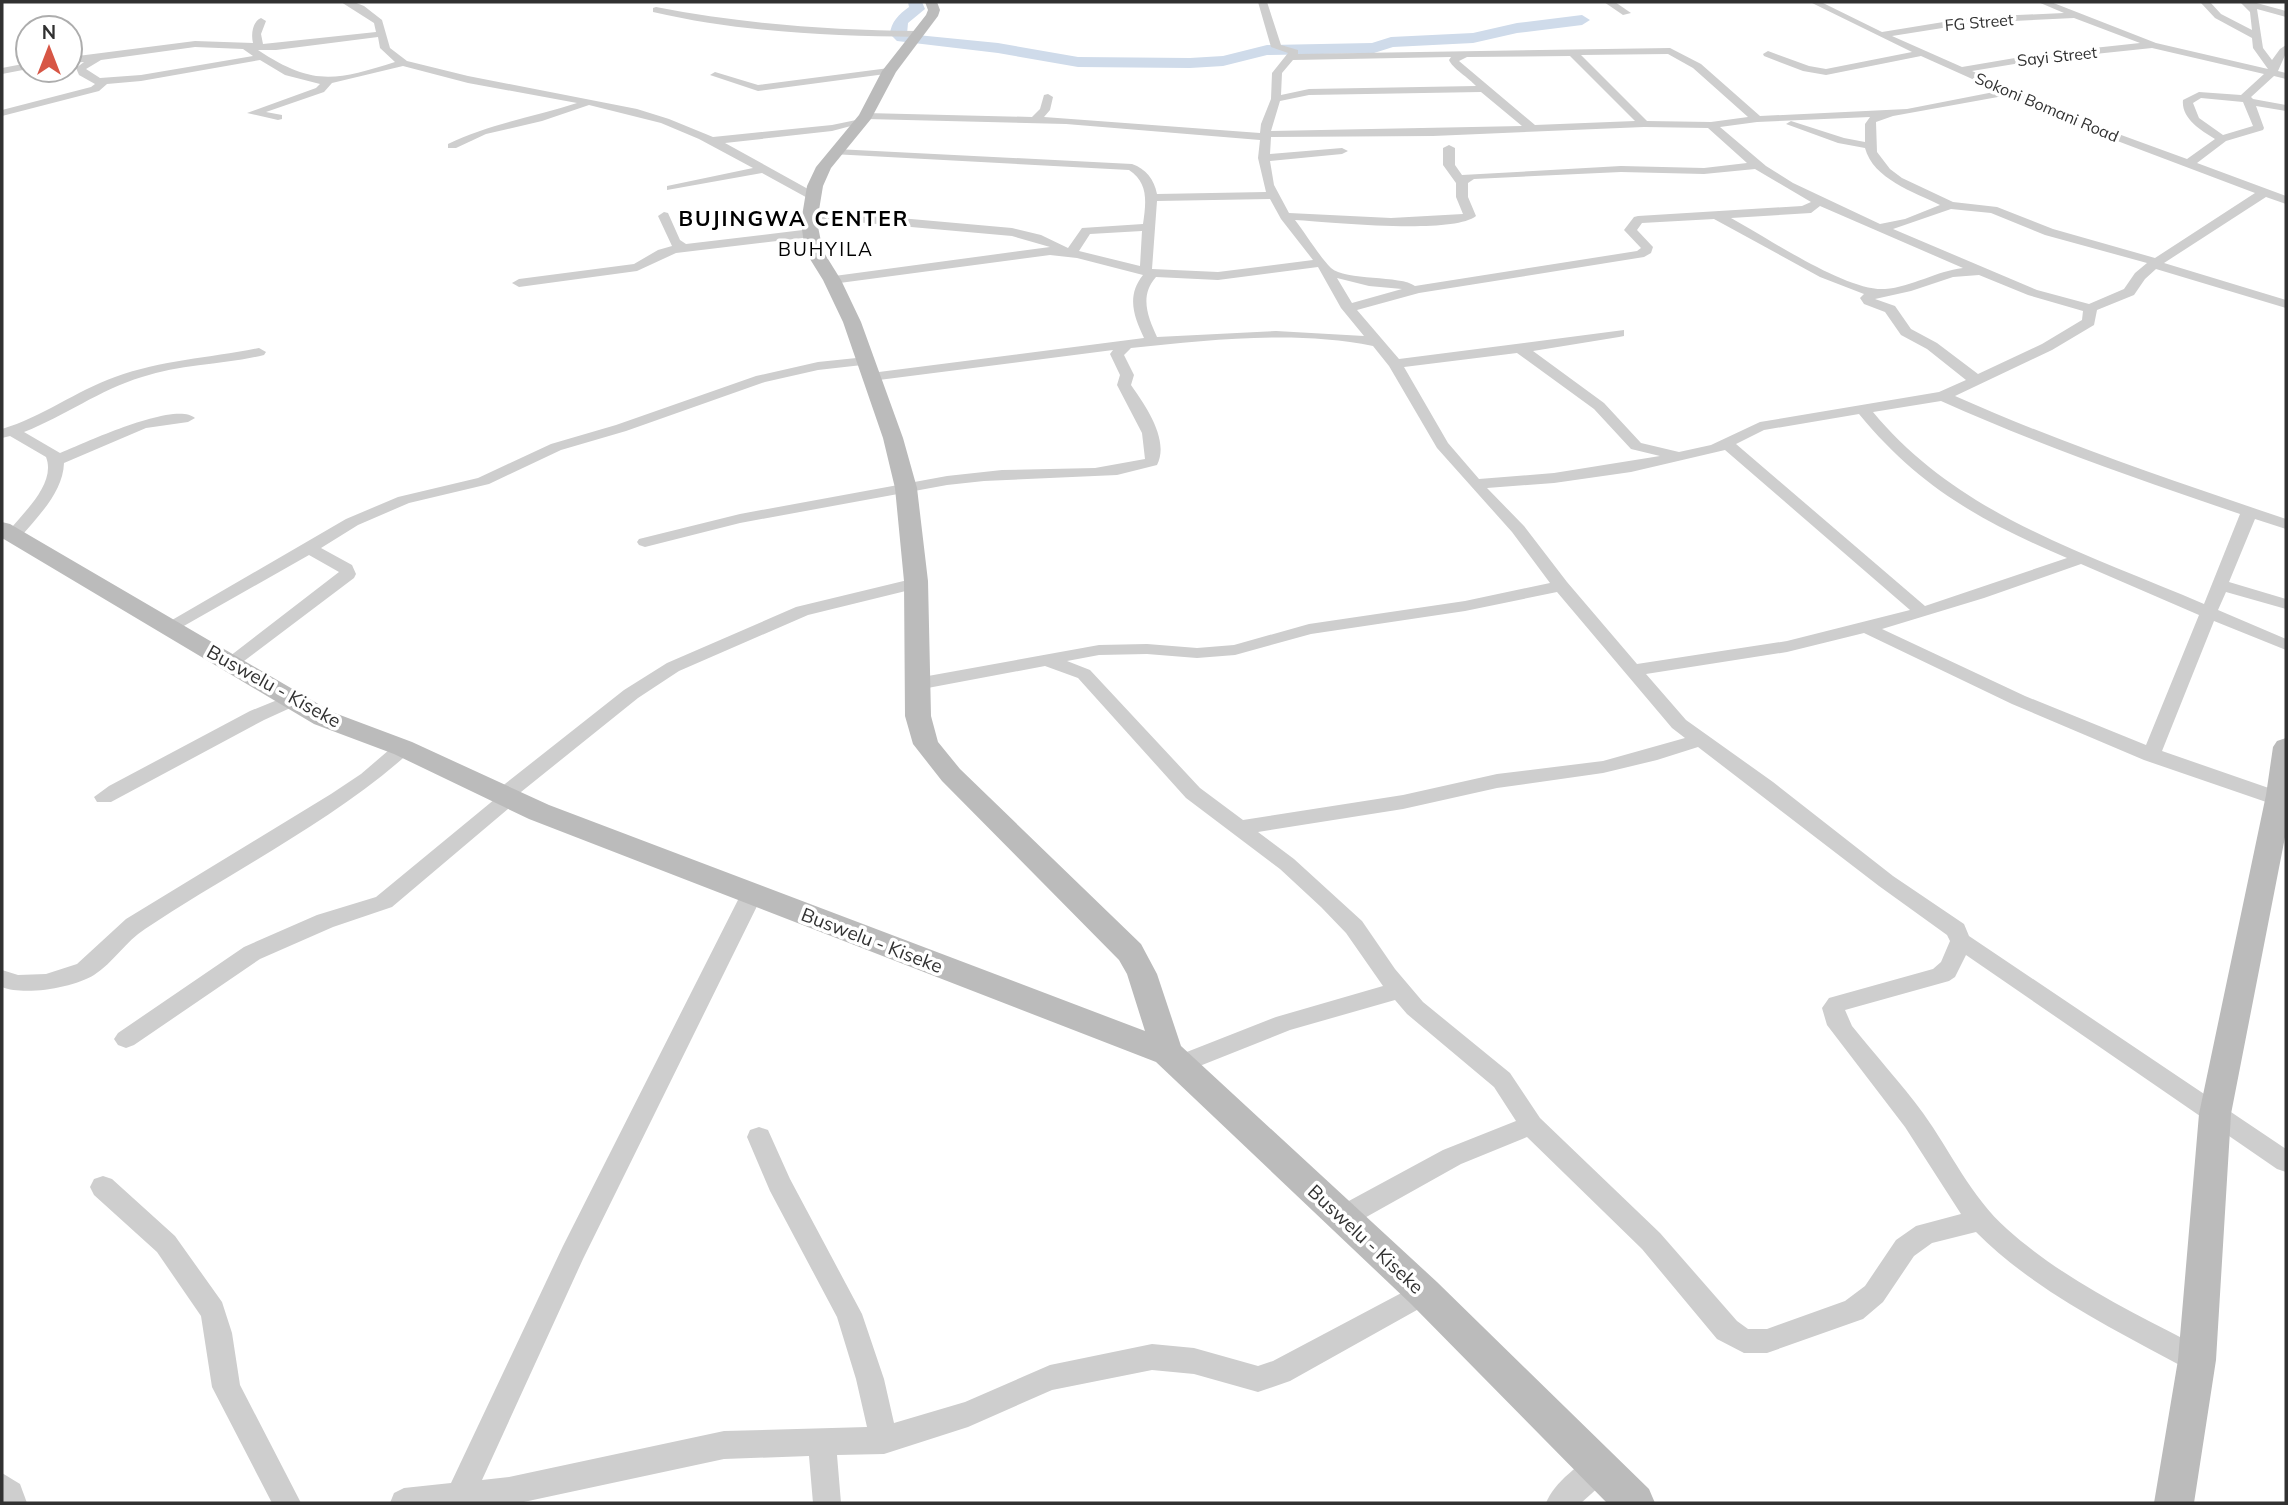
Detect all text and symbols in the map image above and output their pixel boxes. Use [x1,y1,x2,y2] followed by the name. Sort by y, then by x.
[1944,9,2015,35] street label: FG Street
[14,14,84,84] north arrow
[42,20,56,44] text: N
[2016,42,2098,70] street label: Sayi Street
[1972,68,2122,146] street label: Sokoni Bomani Road
[678,205,910,231] district label: BUJINGWA CENTER
[778,237,874,261] district label: BUHYILA
[203,639,345,733] street label: Buswelu - Kiseke
[798,902,946,978] street label: Buswelu - Kiseke
[1303,1179,1429,1299] street label: Buswelu - Kiseke

